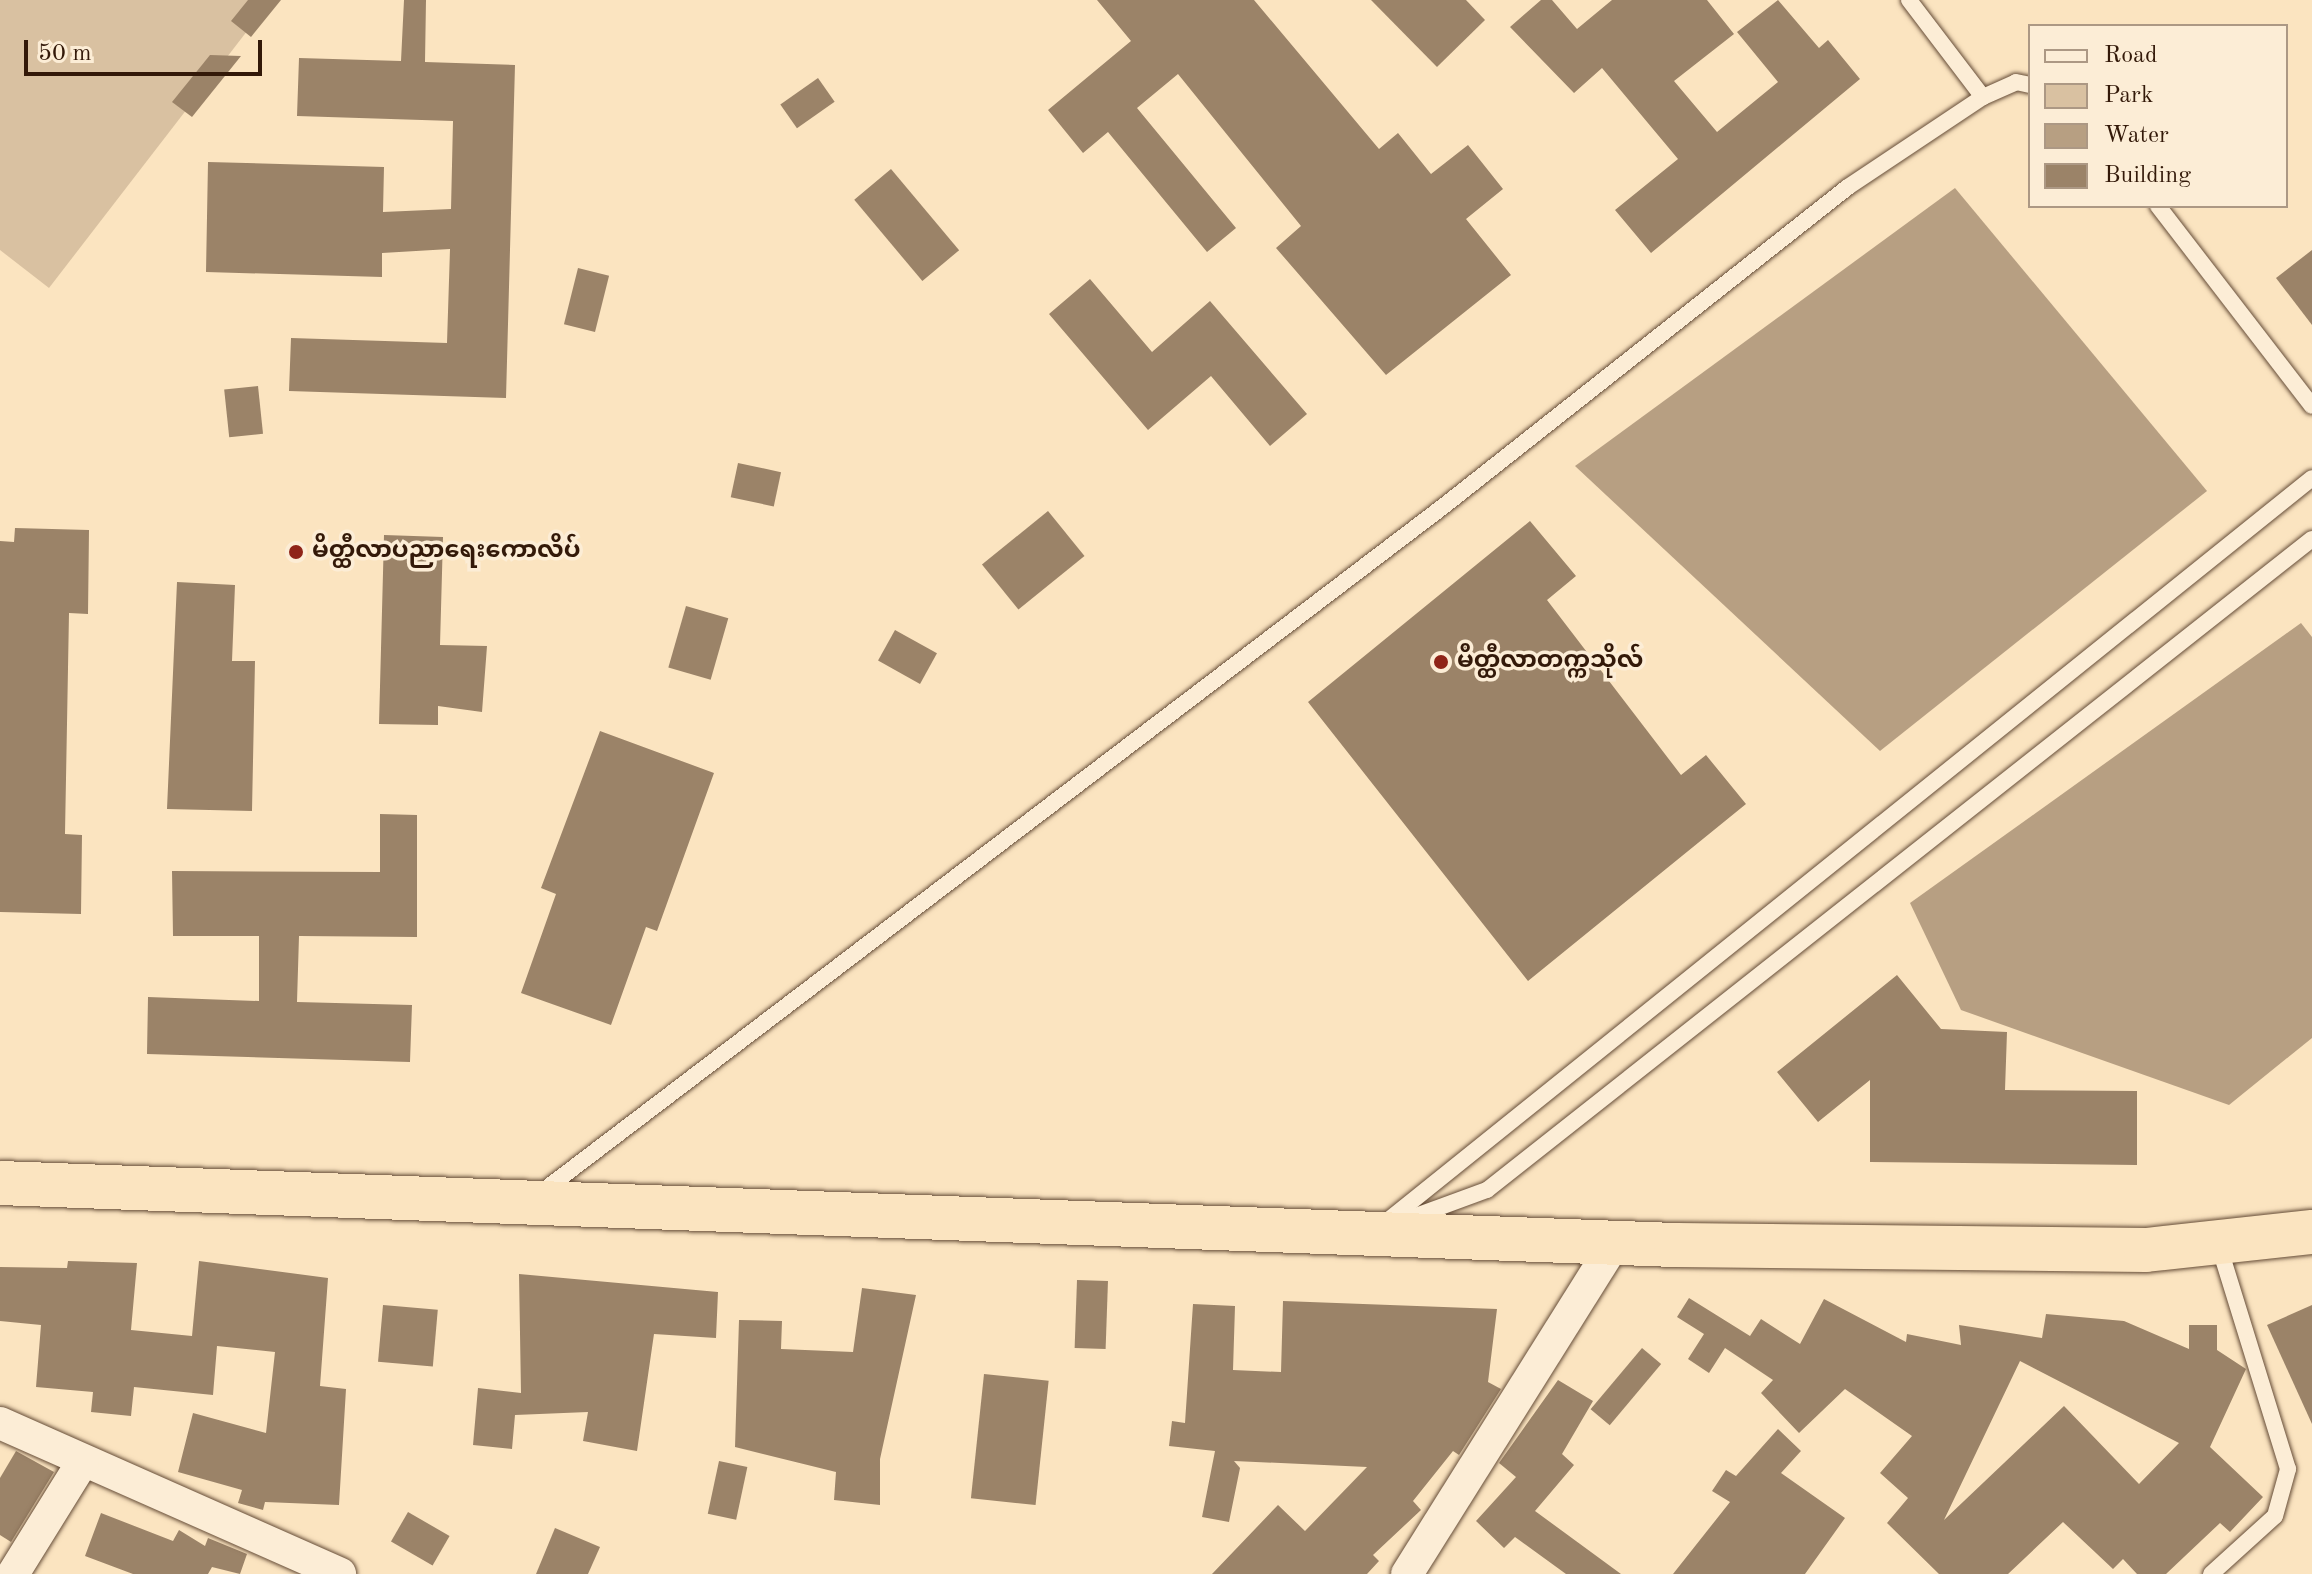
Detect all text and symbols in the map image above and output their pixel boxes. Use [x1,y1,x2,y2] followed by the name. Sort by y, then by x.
[28,24,266,74] scale bar
[2028,24,2288,208] legend
[38,42,92,66] text: 50 m
[2104,44,2157,68] text: Road
[2104,84,2153,108] text: Park
[2104,124,2169,148] text: Water
[2104,164,2191,188] text: Building
[312,538,581,566] place label: မိတ္ထီလာပညာရေးကောလိပ်
[287,543,305,561] marker: မိတ္ထီလာပညာရေးကောလိပ်
[1457,648,1643,676] place label: မိတ္ထီလာတက္ကသိုလ်
[1432,653,1450,671] marker: မိတ္ထီလာတက္ကသိုလ်

